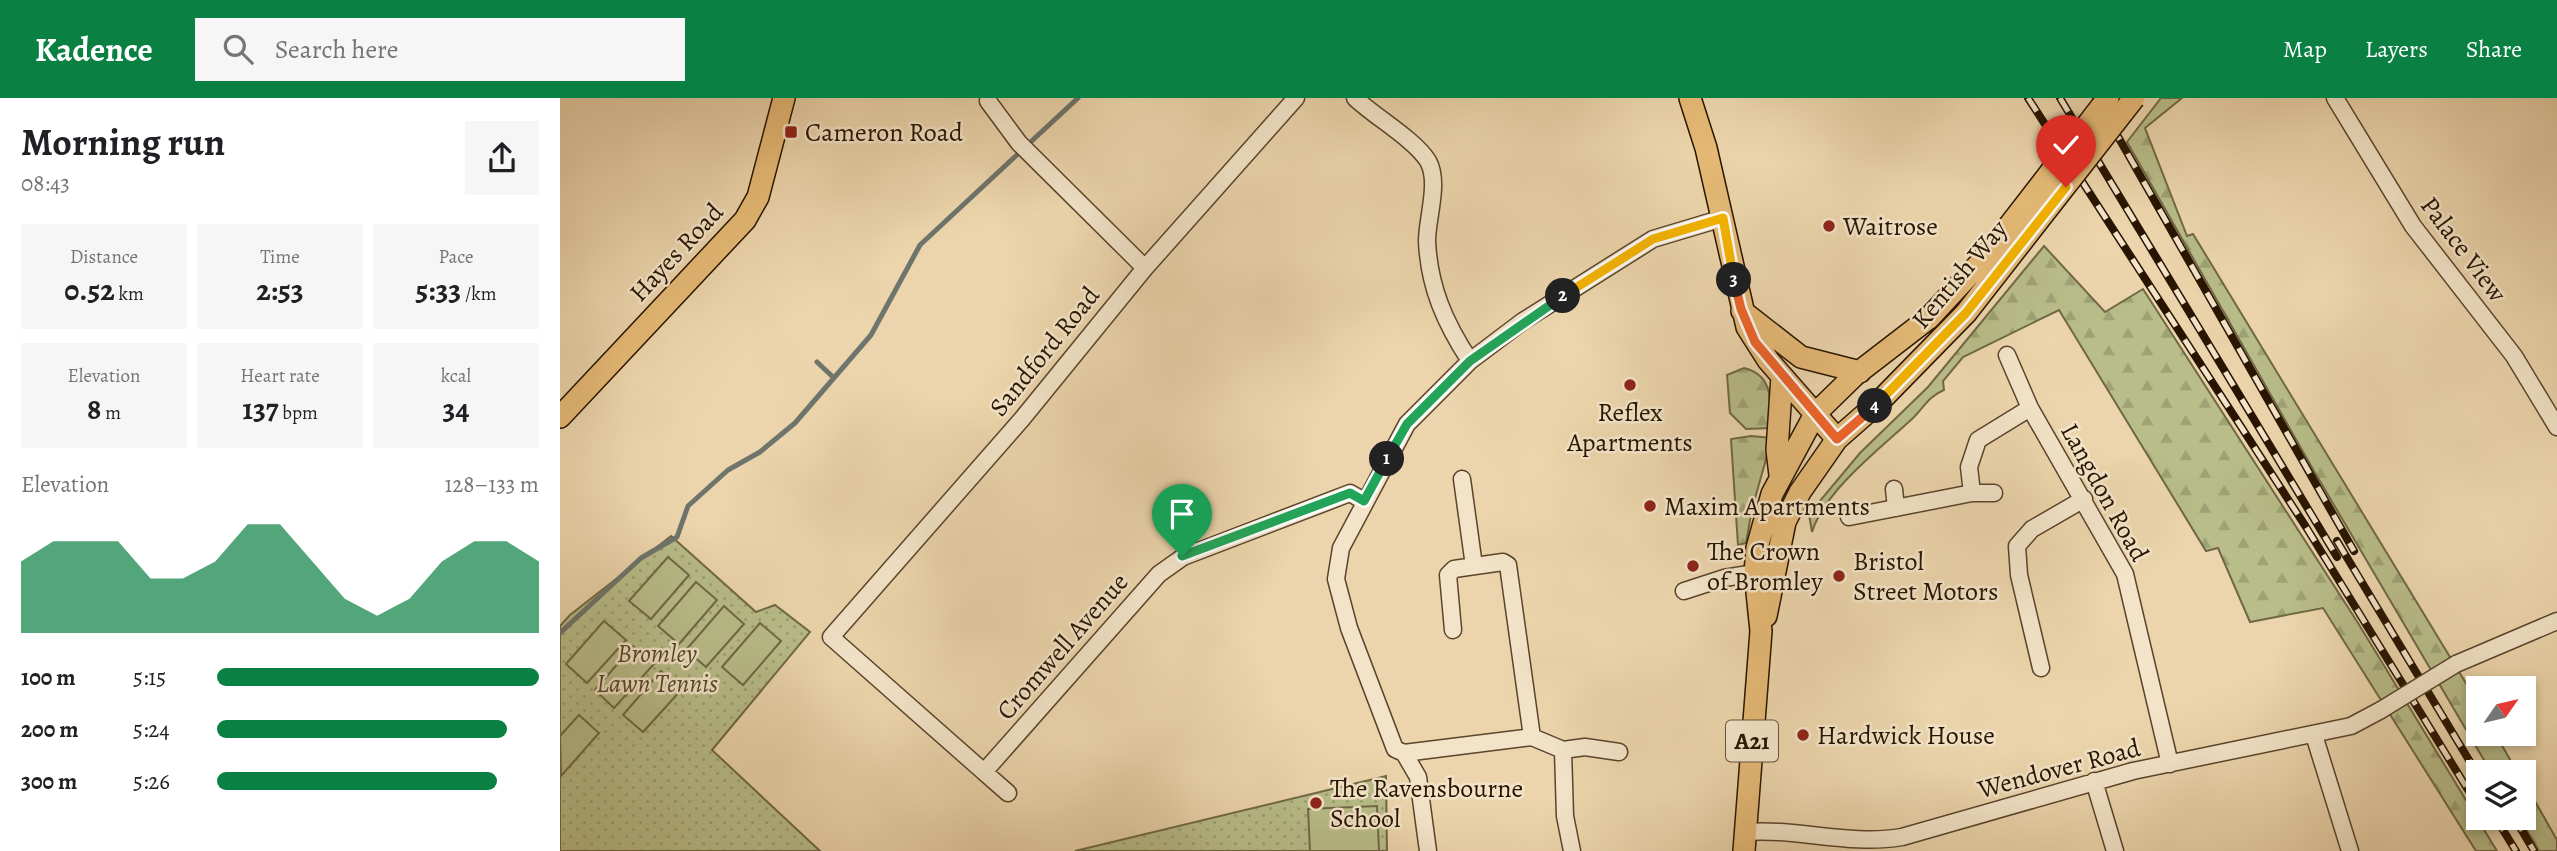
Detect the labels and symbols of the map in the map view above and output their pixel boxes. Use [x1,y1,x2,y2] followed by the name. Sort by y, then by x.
[805,115,963,150] place label: Cameron Road
[2036,115,2096,187] pin
[783,124,799,140] marker: Cameron Road
[2412,189,2515,310] street label: Palace View
[622,195,731,309] street label: Hayes Road
[1842,209,1938,244] place label: Waitrose
[1903,212,2016,336] street label: Kentish Way
[1821,218,1837,234] marker: Waitrose
[1716,262,1752,298] pin: 3
[1546,278,1580,314] pin: 2
[981,279,1108,424] street label: Sandford Road
[1622,377,1638,393] marker: Reflex Apartments
[1858,388,1892,424] pin: 4
[1566,395,1693,460] place label: Reflex Apartments
[2052,417,2157,568] street label: Langdon Road
[1370,442,1404,476] pin: 1
[1152,484,1212,556] pin
[1664,489,1870,524] place label: Maxim Apartments
[1642,498,1658,514] marker: Maxim Apartments
[1707,534,1823,599] place label: The Crown of Bromley
[1853,544,1998,609] place label: Bristol Street Motors
[1685,558,1701,574] marker: The Crown of Bromley
[989,565,1136,727] street label: Cromwell Avenue
[1831,568,1847,584] marker: Bristol Street Motors
[596,636,718,701] park label: Bromley Lawn Tennis
[2466,676,2536,746] north arrow
[1817,718,1995,753] place label: Hardwick House
[1726,720,1778,762] road number: A21
[1795,727,1811,743] marker: Hardwick House
[1973,730,2144,807] street label: Wendover Road
[1330,771,1523,836] place label: The Ravensbourne School
[1308,795,1324,811] marker: The Ravensbourne School

